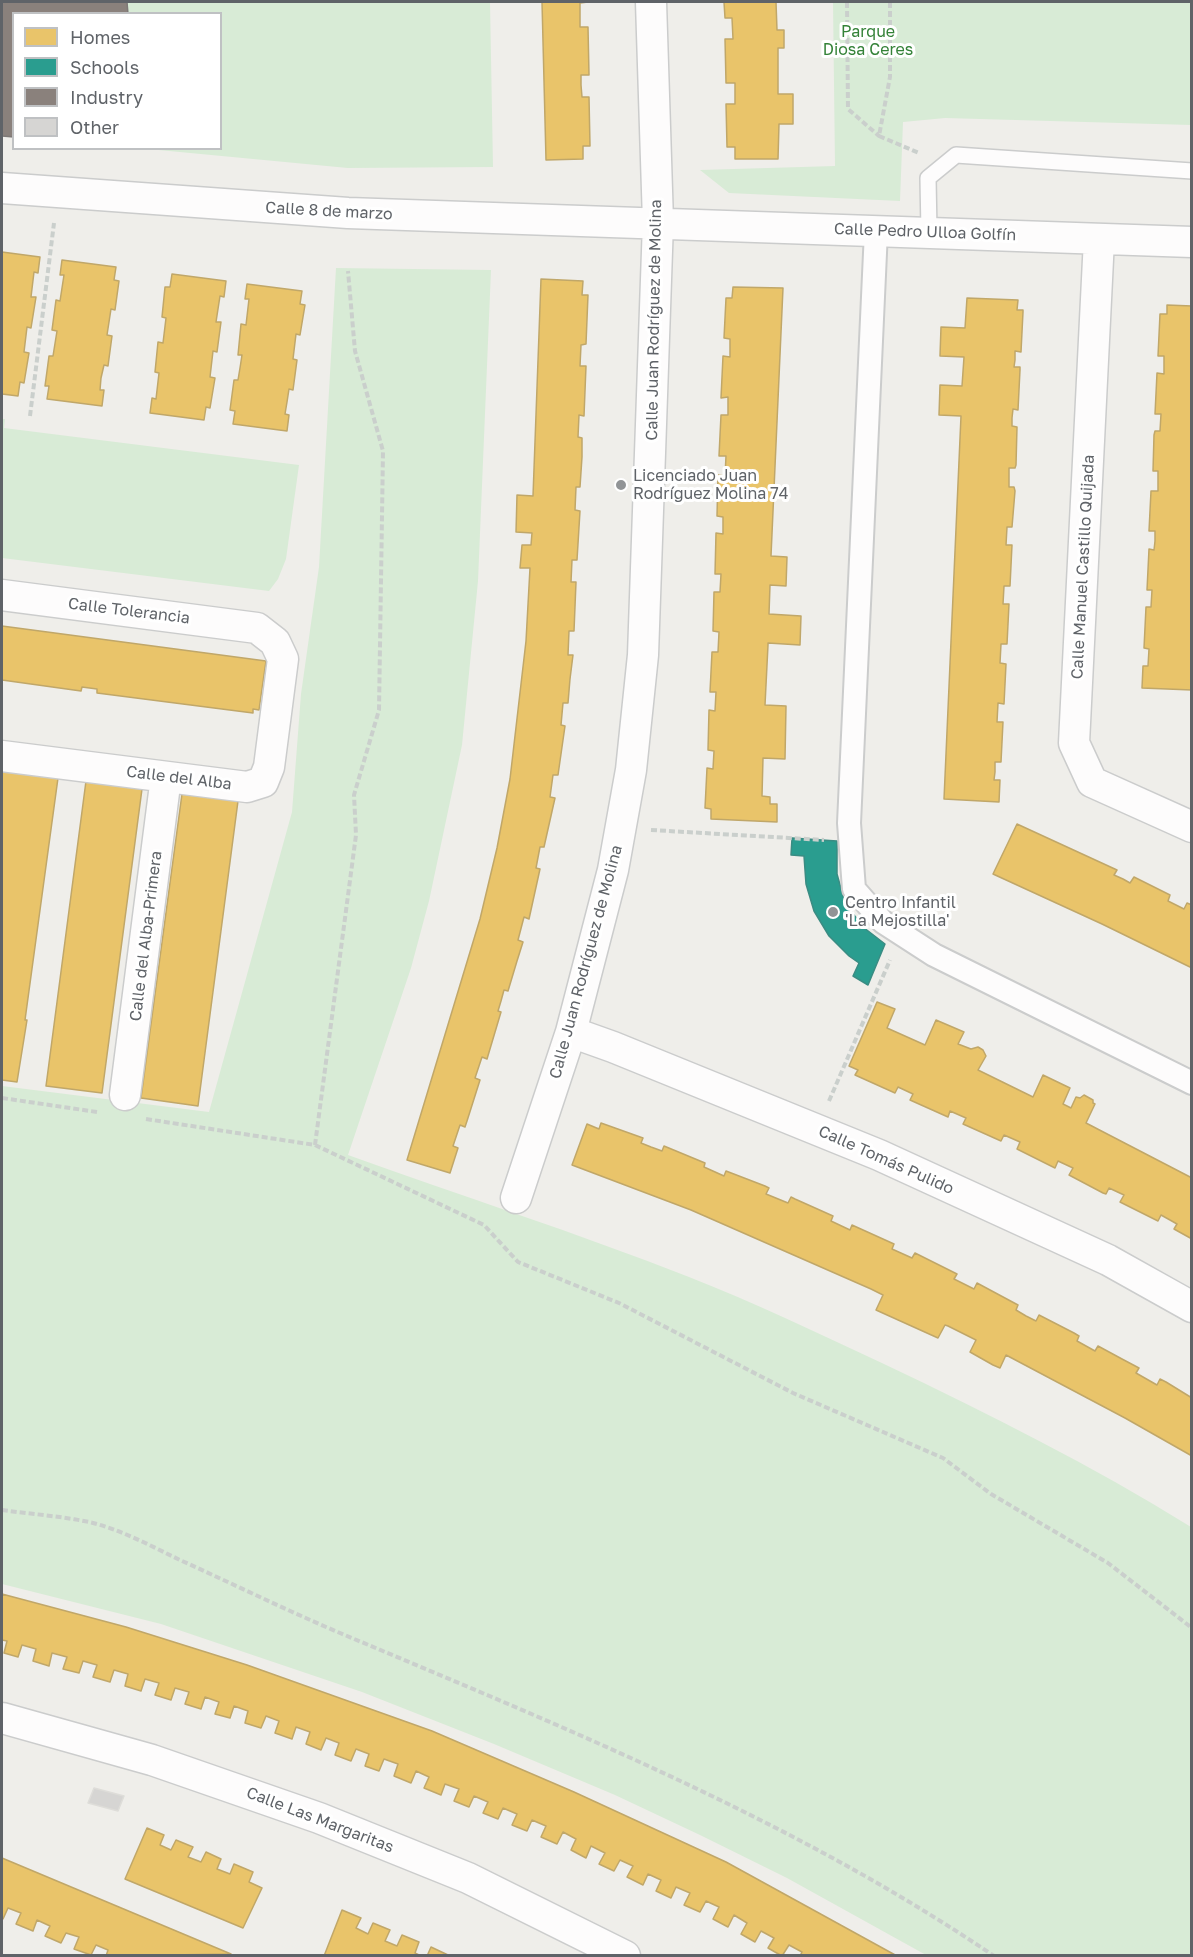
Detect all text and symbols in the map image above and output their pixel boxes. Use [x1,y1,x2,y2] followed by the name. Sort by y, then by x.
[12,12,222,150] legend
[823,22,913,60] park label: Parque Diosa Ceres
[70,26,130,48] text: Homes
[70,56,139,78] text: Schools
[70,86,143,108] text: Industry
[70,116,119,138] text: Other
[265,198,393,224] street label: Calle 8 de marzo
[642,199,666,441] street label: Calle Juan Rodríguez de Molina
[833,219,1017,245] street label: Calle Pedro Ulloa Golfín
[1068,454,1098,680] street label: Calle Manuel Castillo Quijada
[633,466,789,504] place label: Licenciado Juan Rodríguez Molina 74
[614,478,628,492] marker: Licenciado Juan Rodríguez Molina 74
[67,594,191,628] street label: Calle Tolerancia
[125,762,233,794] street label: Calle del Alba
[546,843,626,1081] street label: Calle Juan Rodríguez de Molina
[126,850,166,1022] street label: Calle del Alba-Primera
[845,893,956,931] place label: Centro Infantil 'La Mejostilla'
[826,905,840,919] marker: Centro Infantil 'La Mejostilla'
[815,1122,957,1198] street label: Calle Tomás Pulido
[244,1783,396,1857] street label: Calle Las Margaritas

